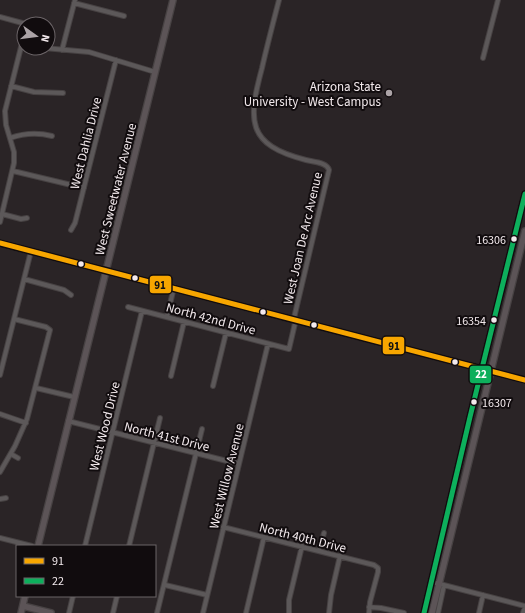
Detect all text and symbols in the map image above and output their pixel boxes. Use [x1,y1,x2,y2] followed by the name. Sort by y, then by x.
[16,16,56,56] north arrow
[37,33,53,44] text: N
[244,78,382,111] place label: Arizona State University - West Campus
[384,88,394,98] marker: Arizona State University - West Campus
[66,95,106,191] street label: West Dahlia Drive
[91,121,141,257] street label: West Sweetwater Avenue
[279,170,327,306] street label: West Joan De Arc Avenue
[476,232,506,249] place label: 16306
[509,234,519,244] marker: 16306
[76,259,86,269] unlabelled marker
[130,273,140,283] unlabelled marker
[149,275,172,294] line badge: 91
[154,278,166,293] text: 91
[164,298,258,340] street label: North 42nd Drive
[258,307,268,317] unlabelled marker
[456,313,486,330] place label: 16354
[489,315,499,325] marker: 16354
[309,320,319,330] unlabelled marker
[382,336,405,355] line badge: 91
[388,339,400,354] text: 91
[450,357,460,367] unlabelled marker
[469,365,492,384] line badge: 22
[475,367,487,382] text: 22
[85,380,125,473] street label: West Wood Drive
[482,395,512,412] place label: 16307
[469,397,479,407] marker: 16307
[122,418,211,456] street label: North 41st Drive
[205,422,249,531] street label: West Willow Avenue
[257,518,348,557] street label: North 40th Drive
[16,545,156,597] legend
[52,553,64,570] text: 91
[52,573,64,590] text: 22

